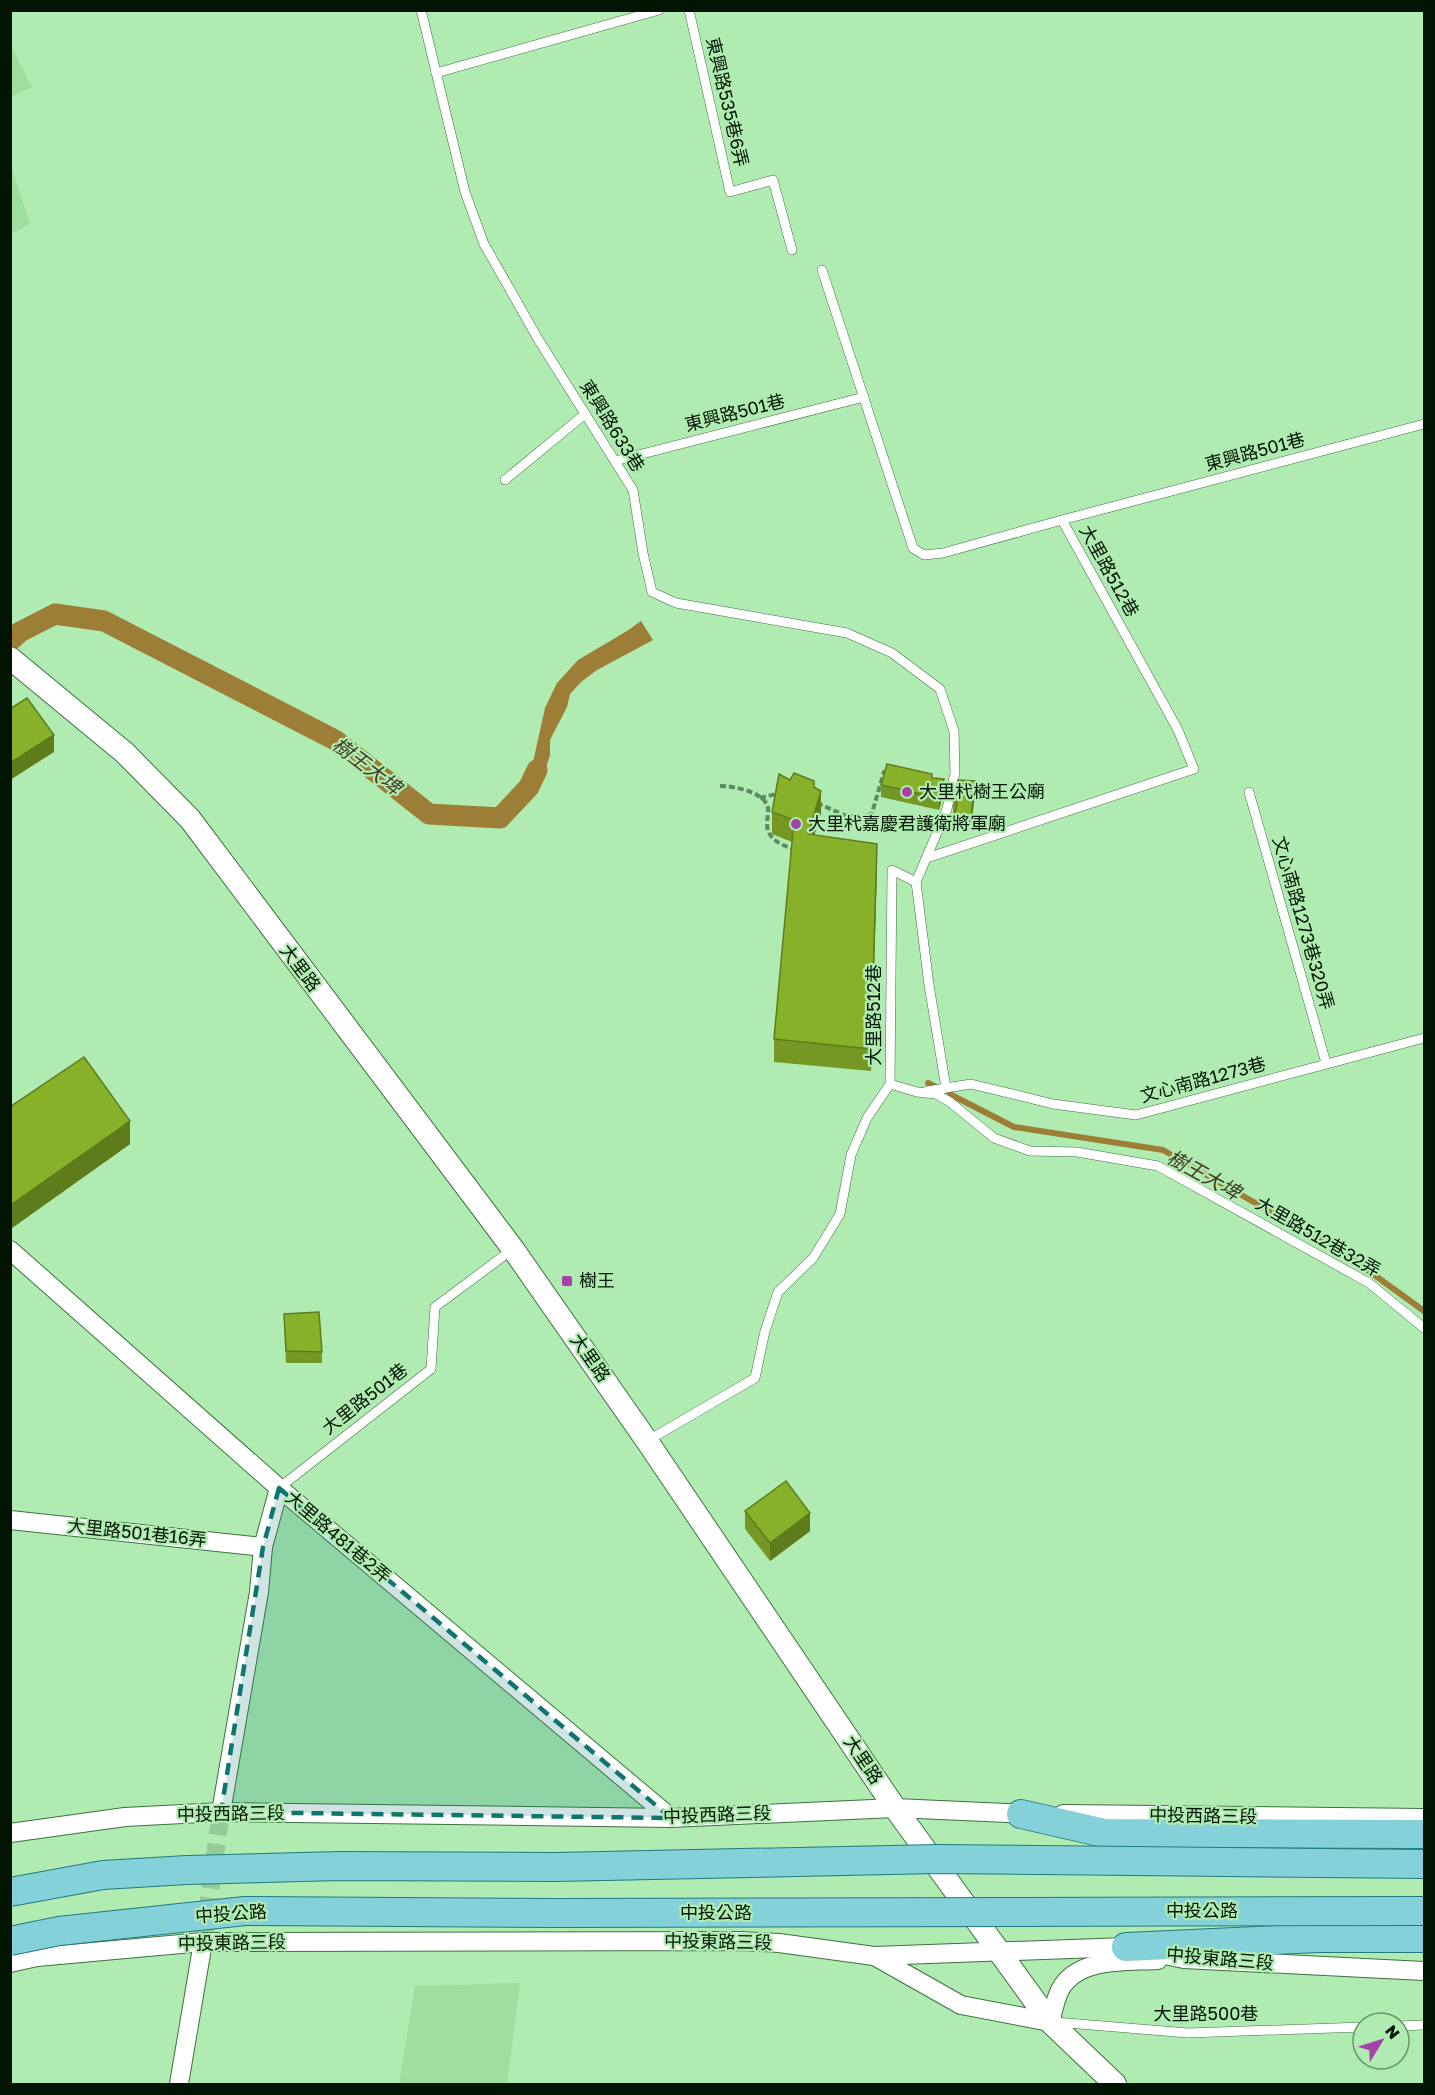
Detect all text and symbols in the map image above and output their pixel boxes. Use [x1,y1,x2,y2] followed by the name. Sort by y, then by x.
[702,35,754,169] street label: 東興路535巷6弄
[576,376,650,475] street label: 東興路633巷
[682,389,787,435] street label: 東興路501巷
[1202,427,1307,475] street label: 東興路501巷
[1076,521,1144,620] street label: 大里路512巷
[328,732,408,800] water label: 樹王大埤
[919,780,1045,802] place label: 大里杙樹王公廟
[900,785,914,799] marker: 大里杙樹王公廟
[808,812,1006,834] place label: 大里杙嘉慶君護衛將軍廟
[789,817,803,831] marker: 大里杙嘉慶君護衛將軍廟
[1269,833,1339,1012] street label: 文心南路1273巷320弄
[276,939,326,996] street label: 大里路
[862,964,884,1066] street label: 大里路512巷
[1137,1052,1268,1106] street label: 文心南路1273巷
[1164,1144,1247,1205] water label: 樹王大埤
[1252,1191,1385,1281] street label: 大里路512巷32弄
[579,1269,615,1291] place label: 樹王
[560,1274,574,1288] marker: 樹王
[566,1329,615,1386] street label: 大里路
[317,1358,411,1438] street label: 大里路501巷
[281,1486,396,1587] street label: 大里路481巷2弄
[66,1514,208,1550] street label: 大里路501巷16弄
[840,1731,888,1788] street label: 大里路
[177,1801,285,1825] street label: 中投西路三段
[663,1801,771,1827] street label: 中投西路三段
[1149,1803,1257,1827] street label: 中投西路三段
[1166,1899,1238,1921] street label: 中投公路
[194,1900,268,1926] street label: 中投公路
[680,1901,752,1923] street label: 中投公路
[664,1929,772,1953] street label: 中投東路三段
[178,1930,286,1954] street label: 中投東路三段
[1165,1942,1275,1974] street label: 中投東路三段
[1154,2002,1258,2024] street label: 大里路500巷
[1351,2011,1411,2071] north arrow
[1381,2021,1404,2043] text: N

